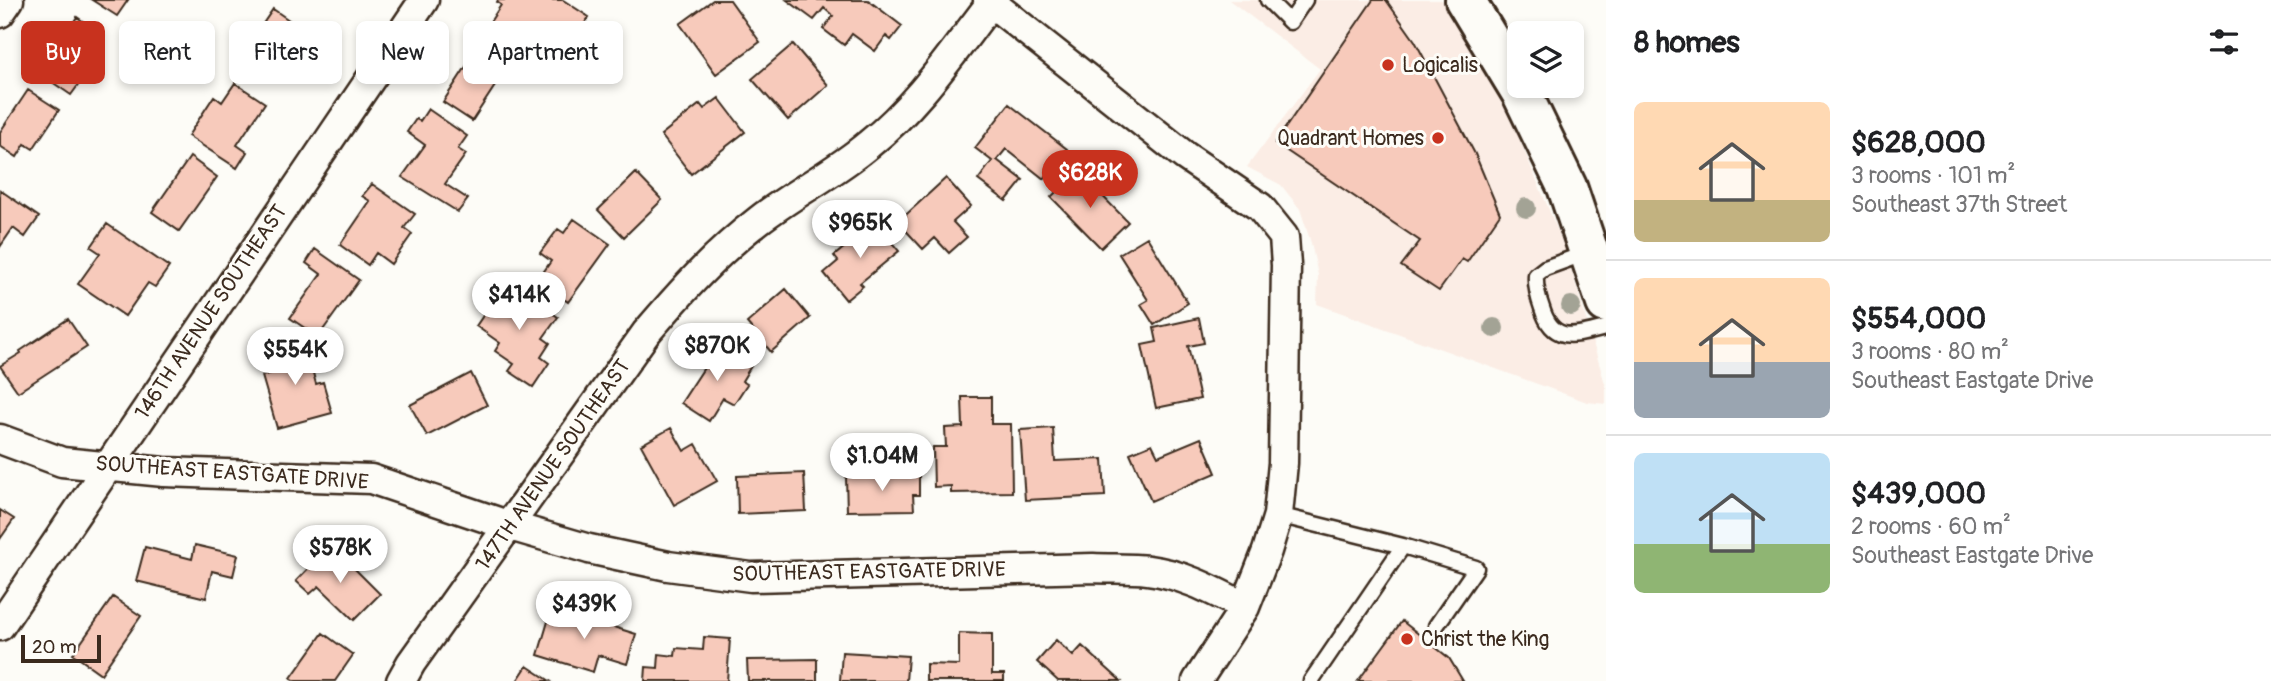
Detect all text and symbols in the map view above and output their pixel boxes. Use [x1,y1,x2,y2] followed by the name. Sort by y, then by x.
[21,21,105,84] chip: Buy
[119,21,215,84] chip: Rent
[229,21,342,84] chip: Filters
[356,21,449,84] chip: New
[463,21,623,84] chip: Apartment
[1507,21,1584,98] map controls
[1507,21,1584,98] button: layers
[2205,23,2243,61] icon: filters
[1634,24,1740,61] text: 8 homes
[1402,52,1479,79] place label: Logicalis
[1380,57,1396,73] marker: Logicalis
[1851,124,1986,161] text: $628,000
[1277,125,1425,152] place label: Quadrant Homes
[1430,130,1446,146] marker: Quadrant Homes
[1690,130,1774,214] icon: home
[1041,150,1139,210] pin: $628K
[1058,158,1122,187] text: $628K
[1851,161,2015,190] text: 3 rooms · 101 m²
[1851,190,2067,219] text: Southeast 37th Street
[129,199,293,425] street label: 146TH AVENUE SOUTHEAST
[811,201,909,260] pin: $965K
[828,208,892,237] text: $965K
[470,272,568,332] pin: $414K
[488,280,550,309] text: $414K
[1851,300,1986,337] text: $554,000
[1690,306,1774,390] icon: home
[668,324,766,383] pin: $870K
[246,328,344,387] pin: $554K
[684,331,750,360] text: $870K
[263,335,327,364] text: $554K
[1851,337,2009,366] text: 3 rooms · 80 m²
[470,354,637,576] street label: 147TH AVENUE SOUTHEAST
[1851,366,2093,395] text: Southeast Eastgate Drive
[825,434,939,493] pin: $1.04M
[846,441,918,470] text: $1.04M
[95,450,369,496] street label: SOUTHEAST EASTGATE DRIVE
[1851,475,1986,512] text: $439,000
[1690,481,1774,565] icon: home
[1851,512,2011,541] text: 2 rooms · 60 m²
[291,526,389,585] pin: $578K
[309,533,371,562] text: $578K
[1851,541,2093,570] text: Southeast Eastgate Drive
[732,556,1006,588] street label: SOUTHEAST EASTGATE DRIVE
[535,582,633,641] pin: $439K
[552,589,616,618] text: $439K
[1421,626,1549,653] place label: Christ the King
[1399,631,1415,647] marker: Christ the King
[21,632,102,664] scale bar
[32,635,77,659] text: 20 m

